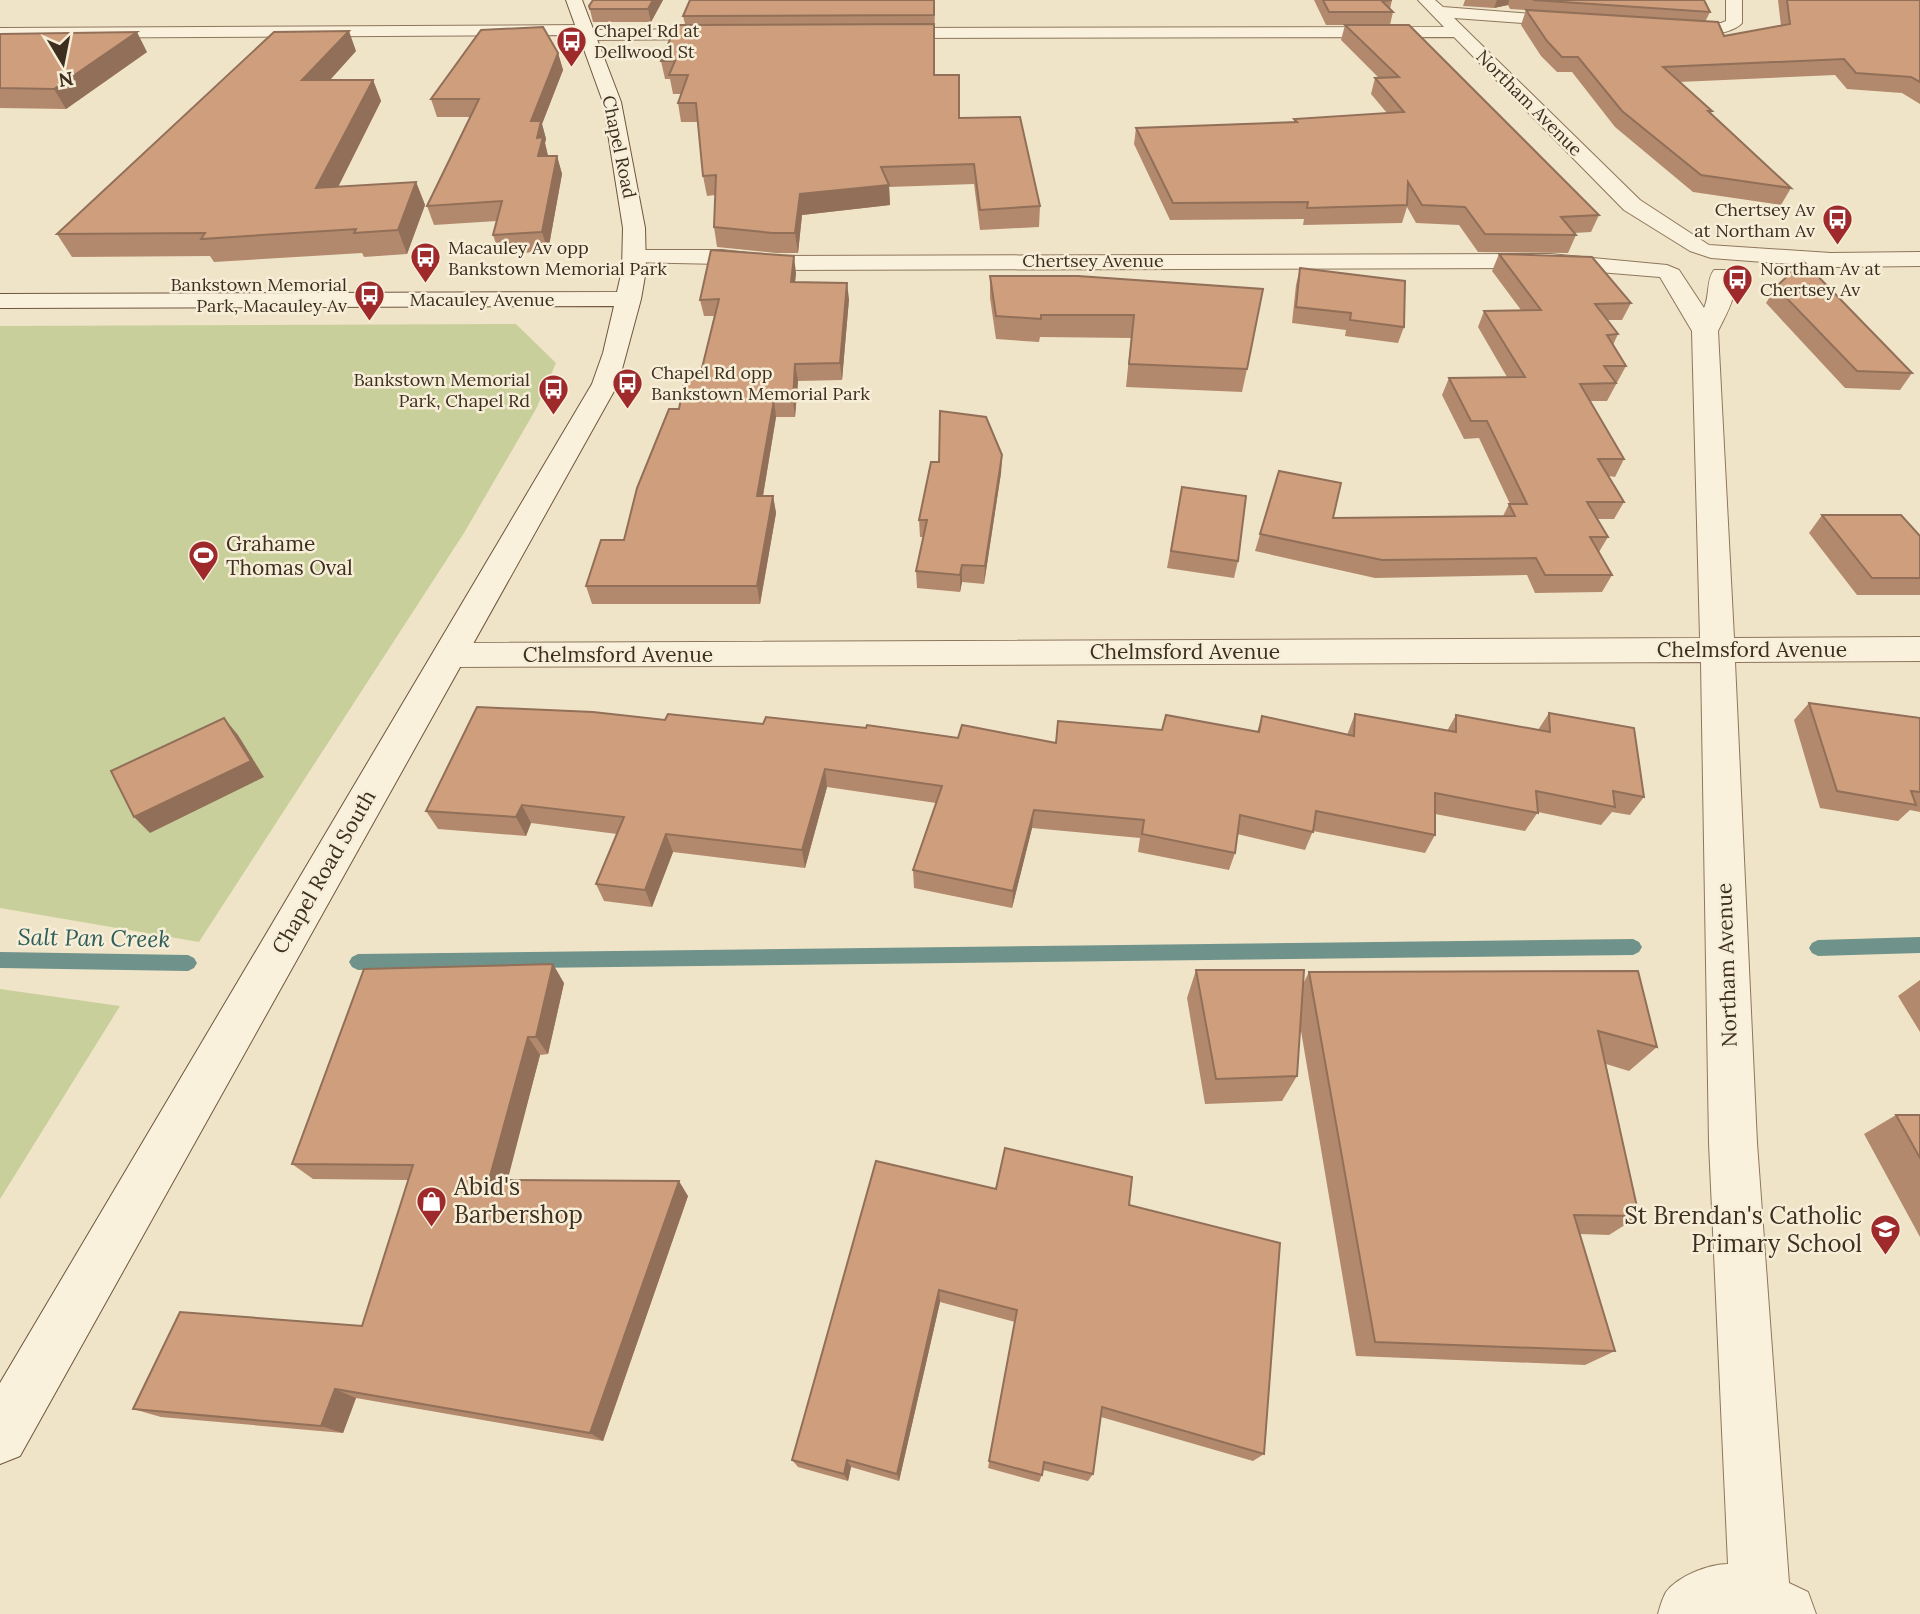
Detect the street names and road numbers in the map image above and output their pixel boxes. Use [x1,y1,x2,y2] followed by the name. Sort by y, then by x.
[1471,45,1587,161] street label: Northam Avenue
[597,93,642,201] street label: Chapel Road
[1022,249,1164,272] street label: Chertsey Avenue
[409,288,555,311] street label: Macauley Avenue
[1657,636,1847,663] street label: Chelmsford Avenue
[1090,638,1280,665] street label: Chelmsford Avenue
[523,641,713,668] street label: Chelmsford Avenue
[266,785,381,959] street label: Chapel Road South
[1710,882,1743,1048] street label: Northam Avenue

